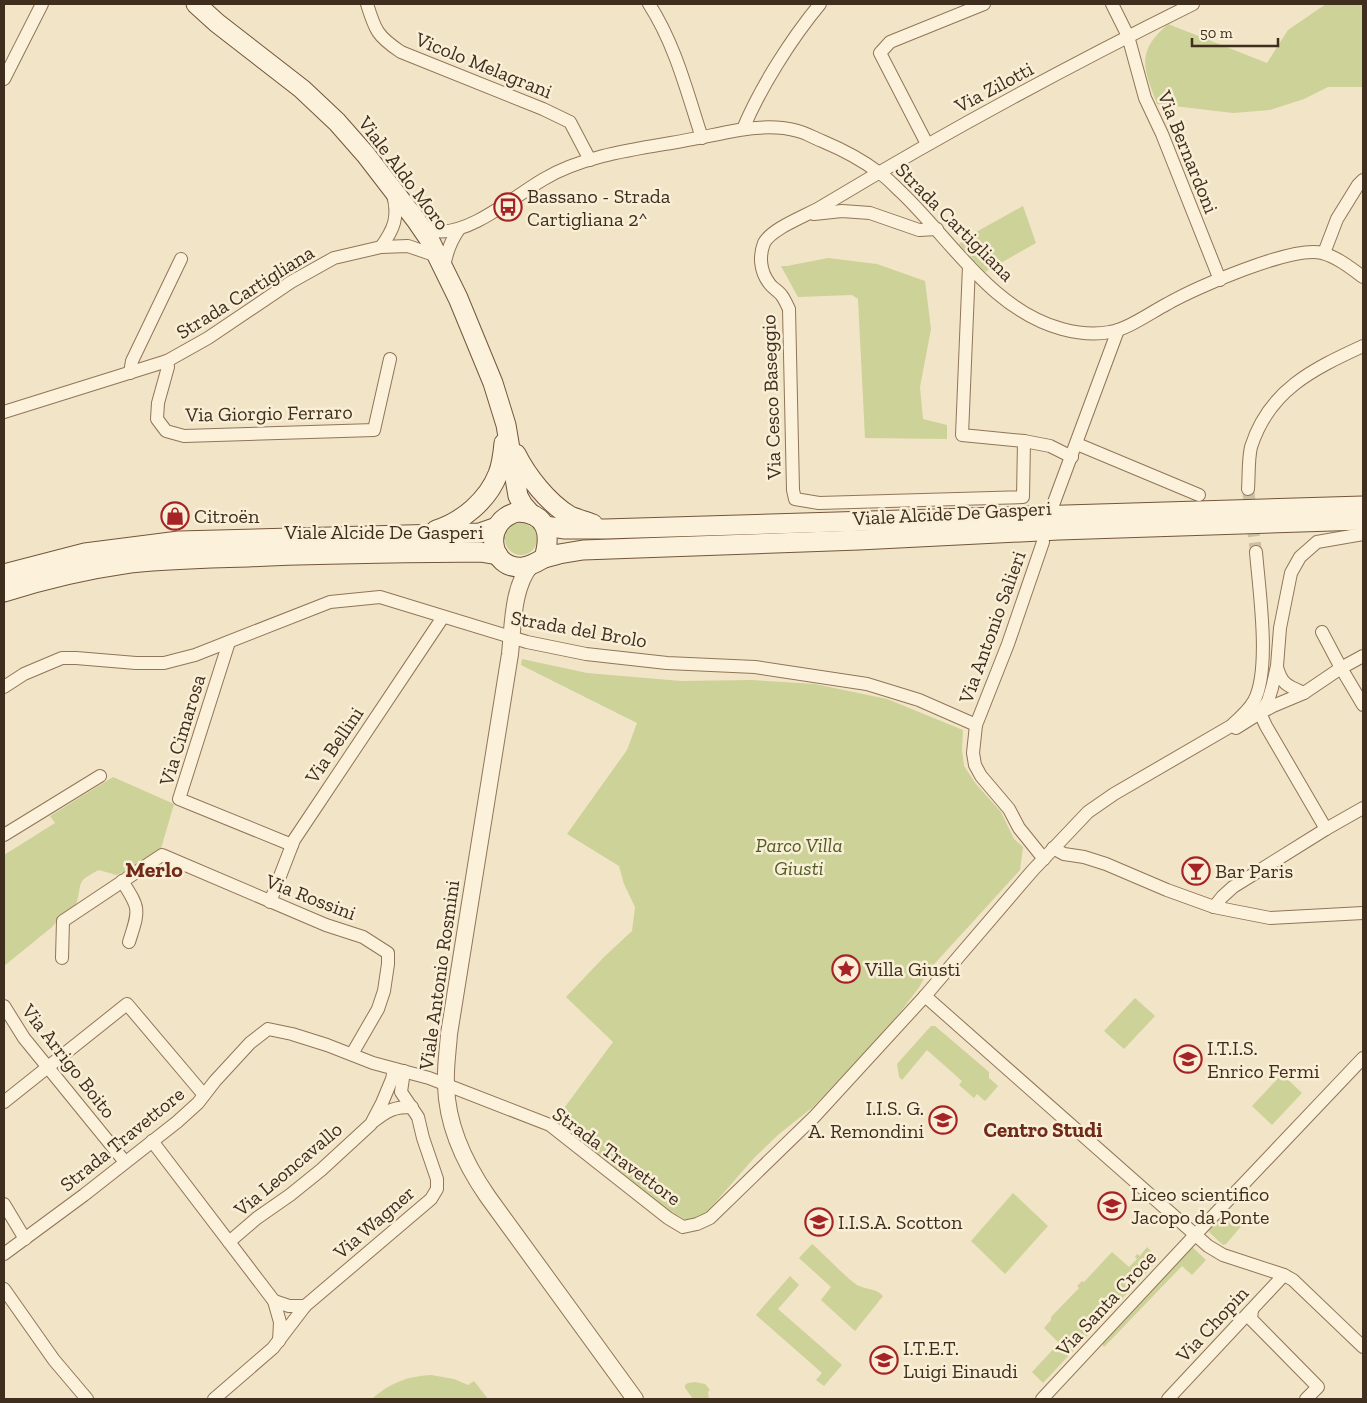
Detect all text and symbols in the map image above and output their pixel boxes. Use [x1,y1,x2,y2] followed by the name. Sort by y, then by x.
[1192,15,1278,47] scale bar
[1200,24,1233,42] text: 50 m
[411,26,556,104] street label: Vicolo Melagrani
[950,56,1038,118] street label: Via Zilotti
[1152,86,1224,217] street label: Via Bernardoni
[353,110,455,235] street label: Viale Aldo Moro
[891,158,1020,287] street label: Strada Cartigliana
[527,184,671,231] place label: Bassano - Strada Cartigliana 2^
[493,192,523,222] bus stop icon: Bassano - Strada Cartigliana 2^
[172,240,319,344] street label: Strada Cartigliana
[756,314,786,481] street label: Via Cesco Baseggio
[184,400,353,426] street label: Via Giorgio Ferraro
[851,496,1052,530] street label: Viale Alcide De Gasperi
[160,501,190,531] shop icon: Citroën
[194,504,260,528] place label: Citroën
[283,520,484,544] street label: Viale Alcide De Gasperi
[953,547,1031,707] street label: Via Antonio Salieri
[509,605,649,653] street label: Strada del Brolo
[153,671,210,789] street label: Via Cimarosa
[299,702,369,789] street label: Via Bellini
[756,833,842,880] park label: Parco Villa Giusti
[125,856,183,883] district label: Merlo
[1181,856,1211,886] bar icon: Bar Paris
[1215,859,1293,883] place label: Bar Paris
[261,868,360,925] street label: Via Rossini
[414,878,464,1072] street label: Viale Antonio Rosmini
[831,954,861,984] place icon: Villa Giusti
[864,957,961,981] place label: Villa Giusti
[16,998,121,1123] street label: Via Arrigo Boito
[1207,1036,1320,1083] place label: I.T.I.S. Enrico Fermi
[1173,1044,1203,1074] school or university icon: I.T.I.S. Enrico Fermi
[55,1082,189,1196] street label: Strada Travettore
[808,1096,924,1143] place label: I.I.S. G. A. Remondini
[548,1101,686,1211] street label: Strada Travettore
[928,1105,958,1135] school or university icon: I.I.S. G. A. Remondini
[228,1117,347,1222] street label: Via Leoncavallo
[983,1117,1103,1142] district label: Centro Studi
[328,1180,419,1264] street label: Via Wagner
[1131,1182,1269,1229] place label: Liceo scientifico Jacopo da Ponte
[1097,1191,1127,1221] school or university icon: Liceo scientifico Jacopo da Ponte
[804,1207,834,1237] school or university icon: I.I.S.A. Scotton
[838,1210,963,1234] place label: I.I.S.A. Scotton
[1050,1245,1161,1362] street label: Via Santa Croce
[1170,1281,1253,1368] street label: Via Chopin
[903,1336,1018,1383] place label: I.T.E.T. Luigi Einaudi
[869,1345,899,1375] school or university icon: I.T.E.T. Luigi Einaudi

